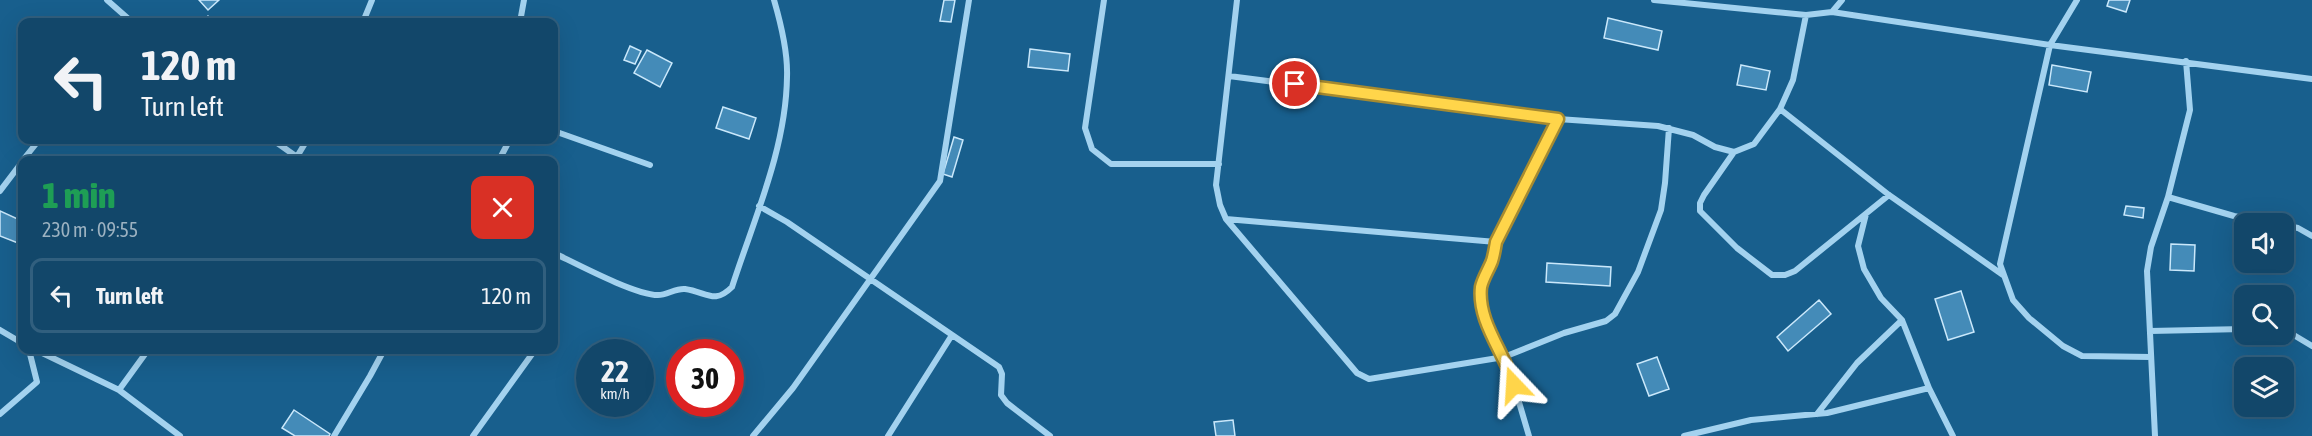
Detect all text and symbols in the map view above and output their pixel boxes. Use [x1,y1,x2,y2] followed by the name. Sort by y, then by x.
[141,41,236,89] text: 120 m
[42,42,120,120] icon: left
[1269,58,1320,109] pin
[1278,67,1311,100] icon: arrive
[141,91,224,122] text: Turn left
[42,174,116,216] text: 1 min
[471,176,534,239] button: close
[2234,213,2294,417] map controls
[2234,213,2294,273] button: sound
[42,218,138,241] text: 230 m · 09:55
[45,279,78,312] icon: left
[96,283,163,309] text: Turn left
[481,283,531,309] text: 120 m
[2234,285,2294,345] button: search
[666,339,744,417] speed limit sign: 30
[1482,353,1546,417] position arrow
[601,354,629,388] text: 22
[2234,357,2294,417] button: layers
[600,385,630,402] text: km/h

